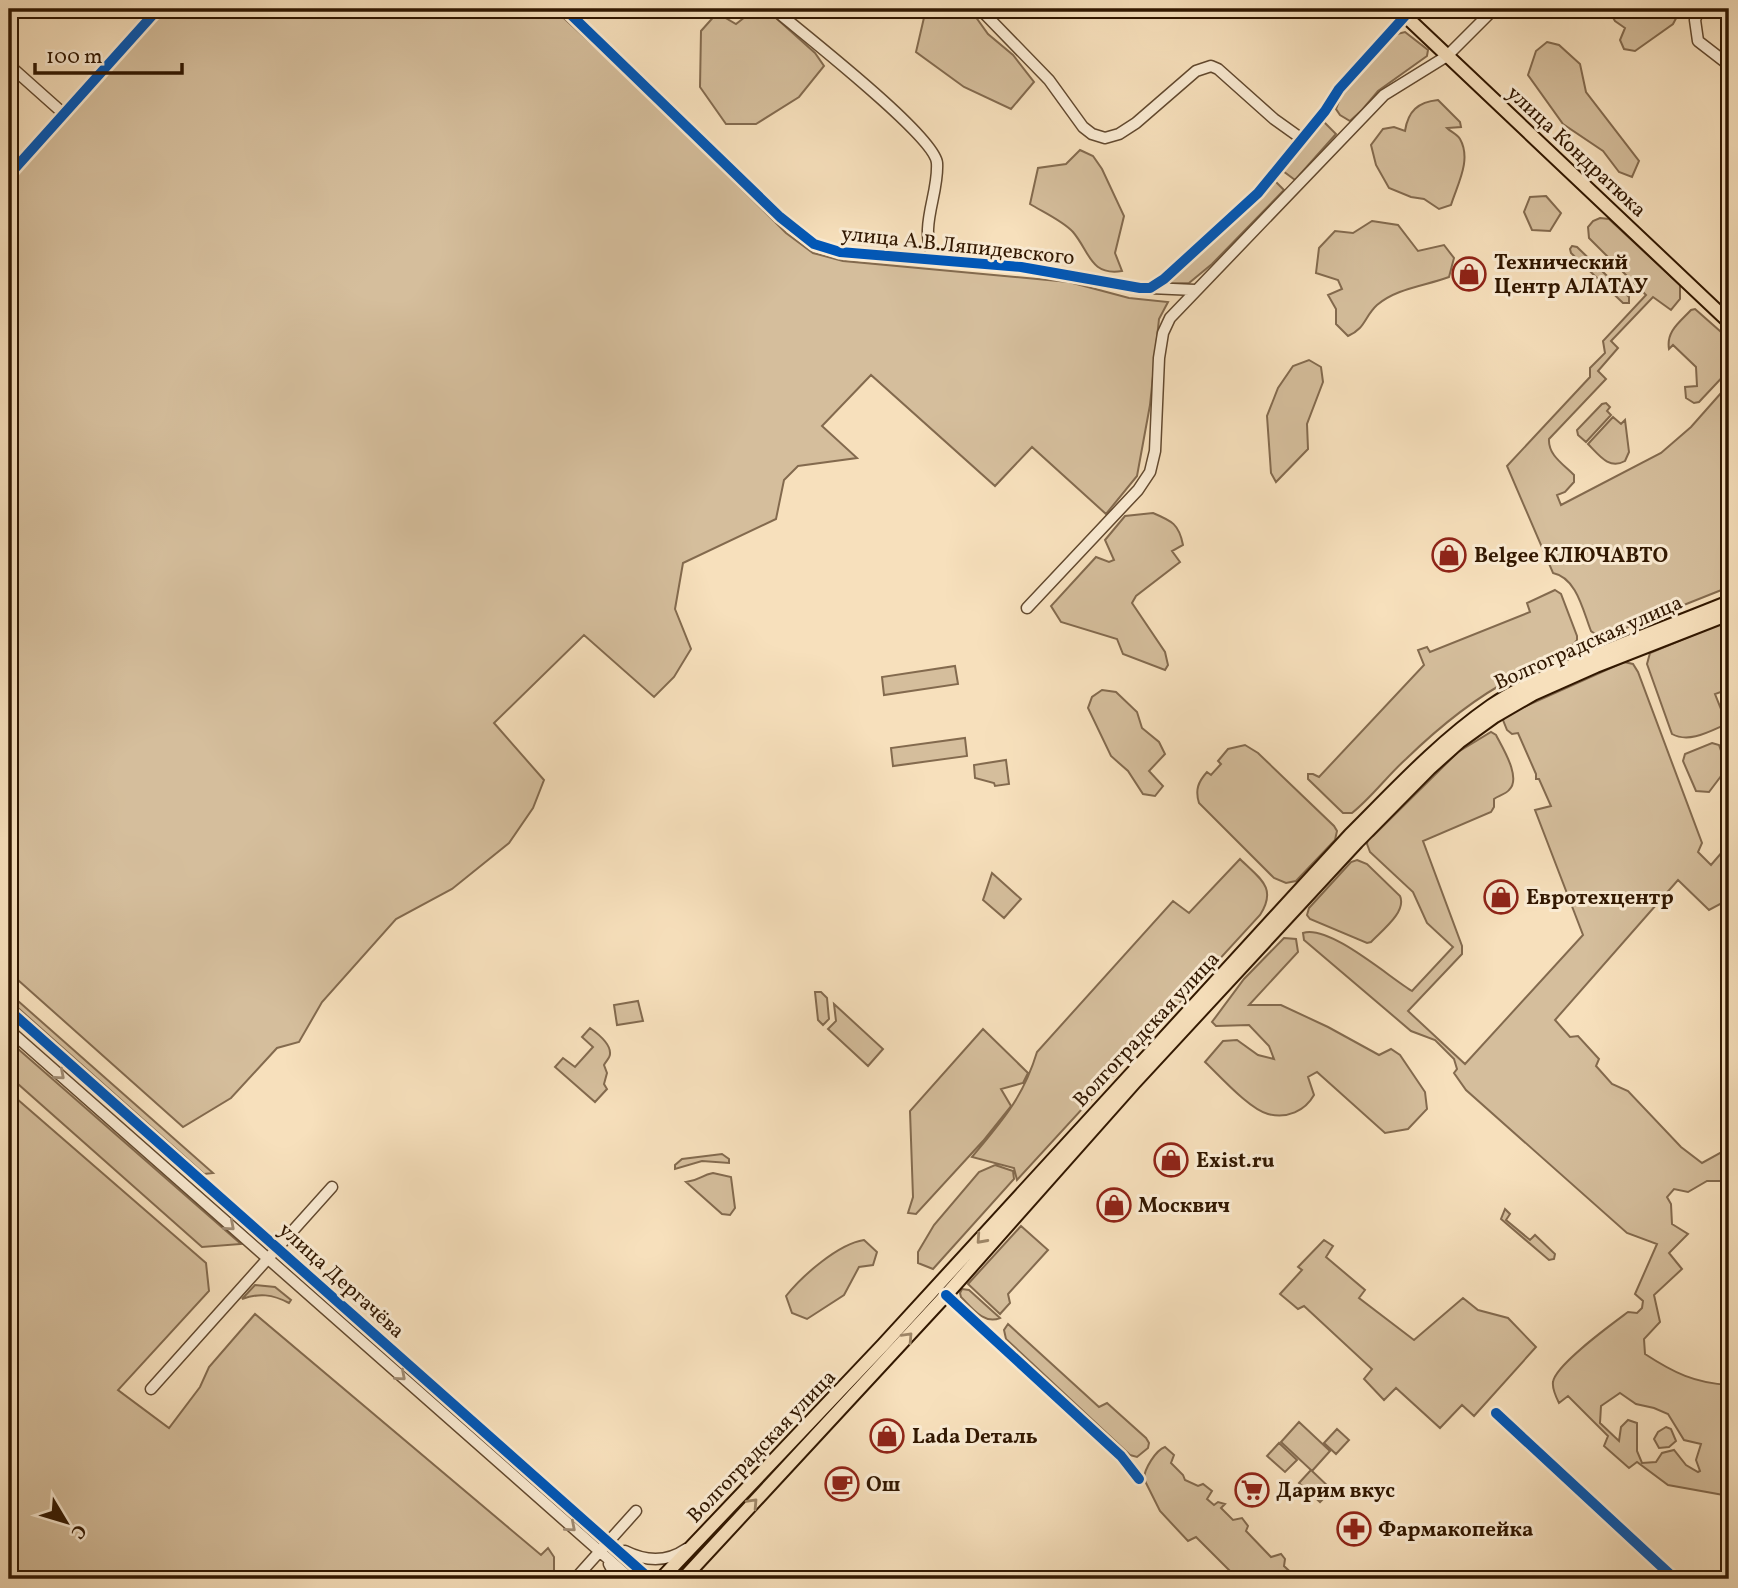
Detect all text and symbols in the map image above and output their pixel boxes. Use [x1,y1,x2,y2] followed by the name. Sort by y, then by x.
[35,32,182,76] scale bar
[46,43,103,72] text: 100 m
[1500,80,1652,225] street label: улица Кондратюка
[840,220,1076,273] street label: улица А.В.Ляпидевского
[1494,249,1648,302] place label: Технический Центр АЛАТАУ
[1450,255,1488,293] shop icon: Технический Центр АЛАТАУ
[1430,536,1468,574] shop icon: Belgee КЛЮЧАВТО
[1474,542,1668,571] place label: Belgee КЛЮЧАВТО
[1490,589,1687,698] street label: Волгоградская улица
[1482,878,1520,916] shop icon: Евротехцентр
[1526,884,1674,913] place label: Евротехцентр
[1067,946,1227,1114] street label: Волгоградская улица
[52,1067,65,1079] one-way arrow
[1152,1141,1190,1179] shop icon: Exist.ru
[1196,1147,1275,1176] place label: Exist.ru
[1095,1186,1133,1224] shop icon: Москвич
[1138,1192,1230,1221] place label: Москвич
[271,1216,411,1346] street label: улица Дергачёва
[222,1217,235,1230] one-way arrow
[976,1231,989,1244] one-way arrow
[899,1332,912,1345] one-way arrow
[681,1364,843,1530] street label: Волгоградская улица
[393,1368,406,1381] one-way arrow
[868,1417,906,1455] shop icon: Lada Dеталь
[912,1423,1038,1452] place label: Lada Dеталь
[823,1465,861,1503] cafe icon: Ош
[866,1471,900,1500] place label: Ош
[1233,1471,1271,1509] supermarket icon: Дарим вкус
[1276,1477,1395,1506] place label: Дарим вкус
[32,1486,102,1556] north arrow
[745,1498,757,1511] one-way arrow
[1335,1510,1373,1548] pharmacy icon: Фармакопейка
[1378,1516,1533,1545] place label: Фармакопейка
[64,1518,92,1544] text: С
[563,1519,576,1531] one-way arrow

